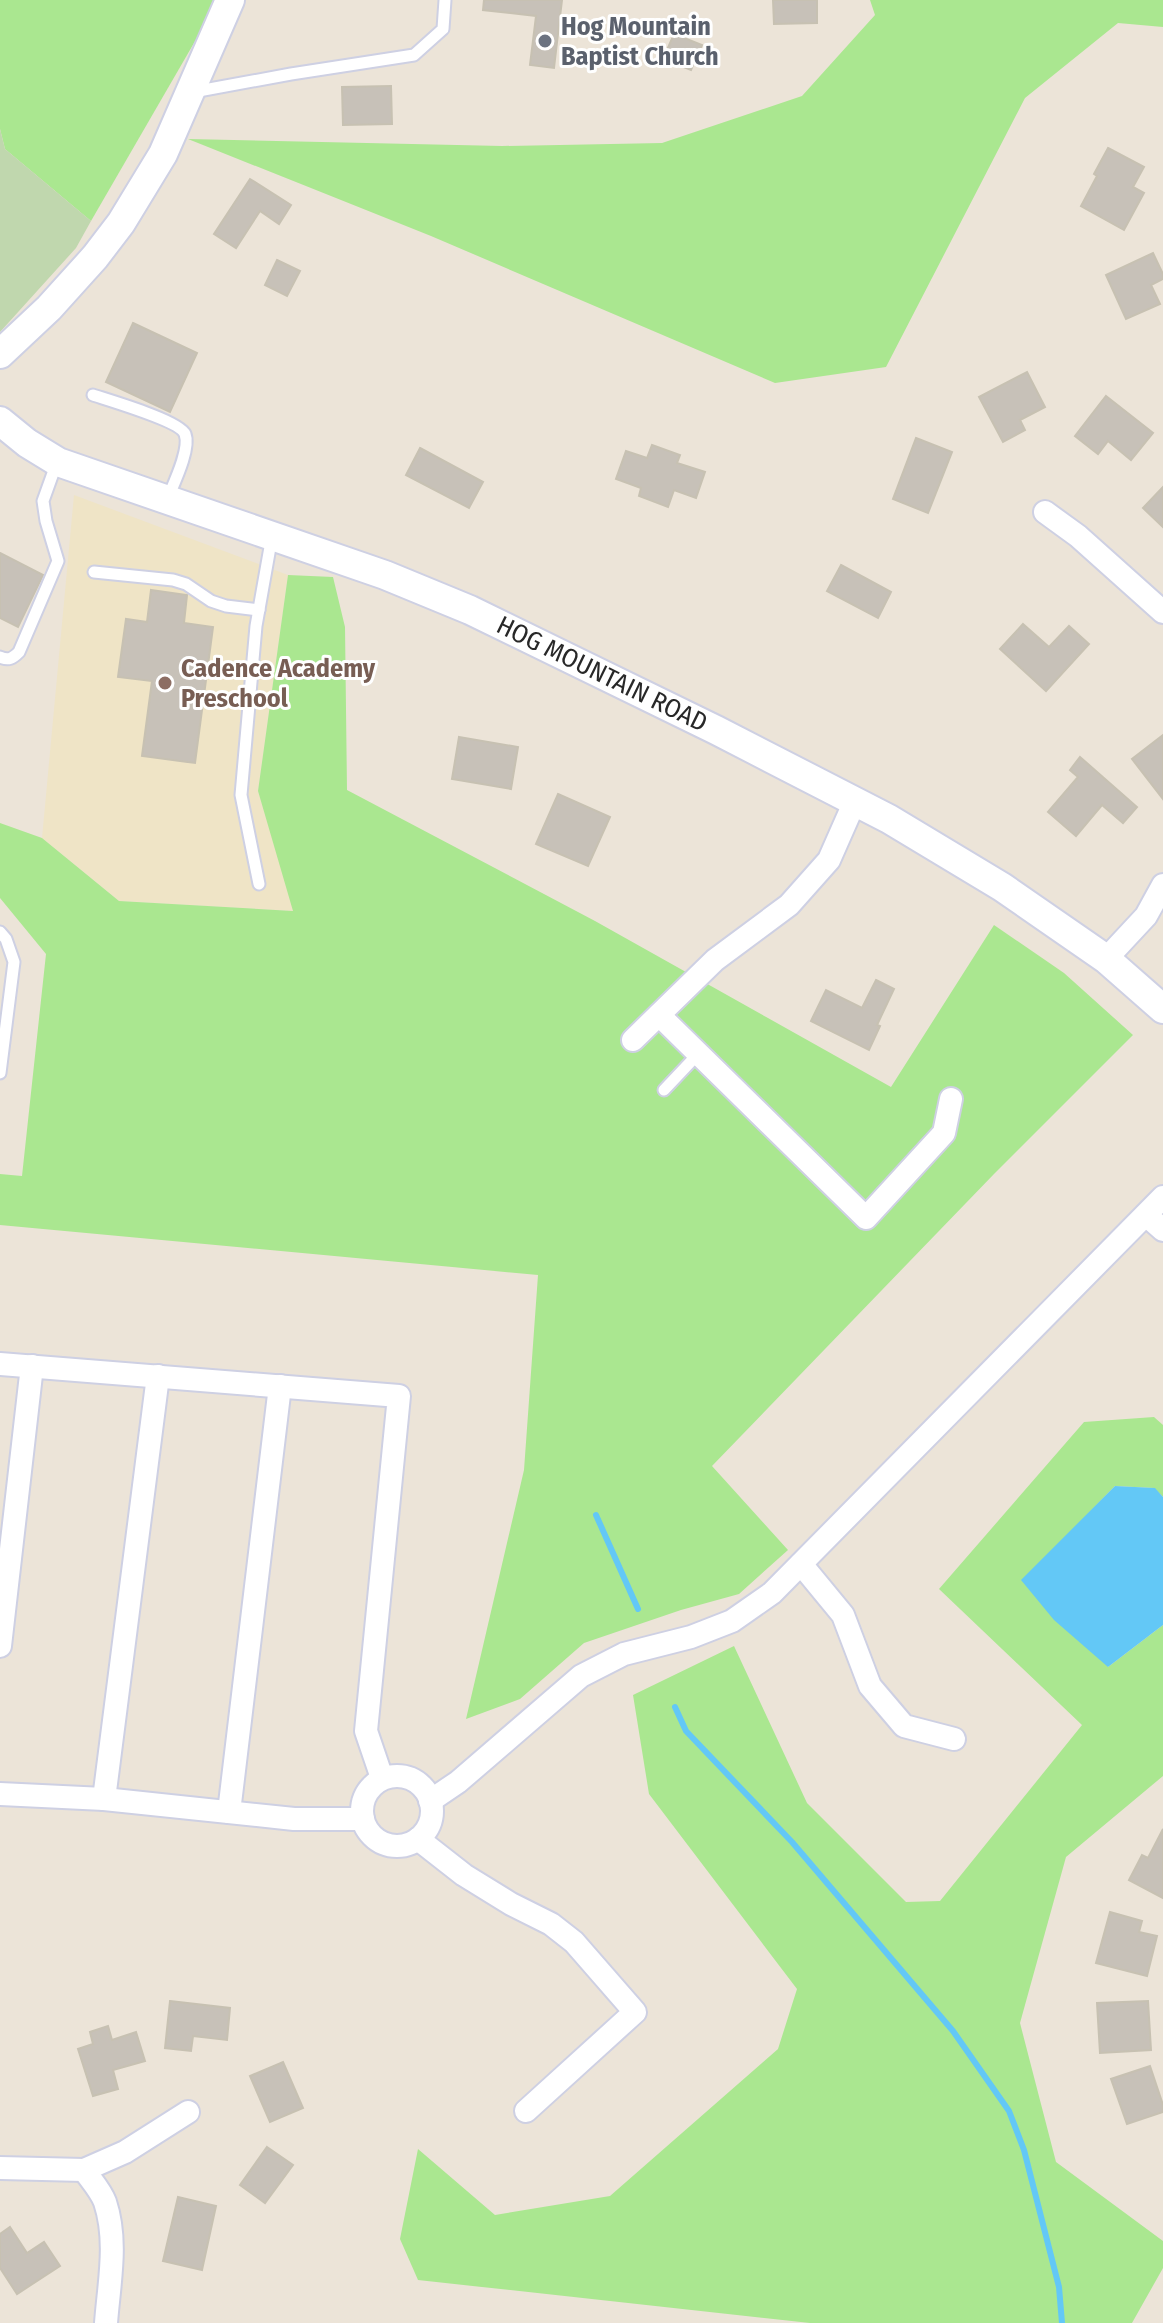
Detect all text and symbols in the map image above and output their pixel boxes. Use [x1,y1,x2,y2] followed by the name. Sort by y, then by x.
[561,11,719,72] place label: Hog Mountain Baptist Church
[536,32,554,50] marker: Hog Mountain Baptist Church
[492,610,712,738] street label: HOG MOUNTAIN ROAD
[181,653,376,714] place label: Cadence Academy Preschool
[156,674,174,692] marker: Cadence Academy Preschool

